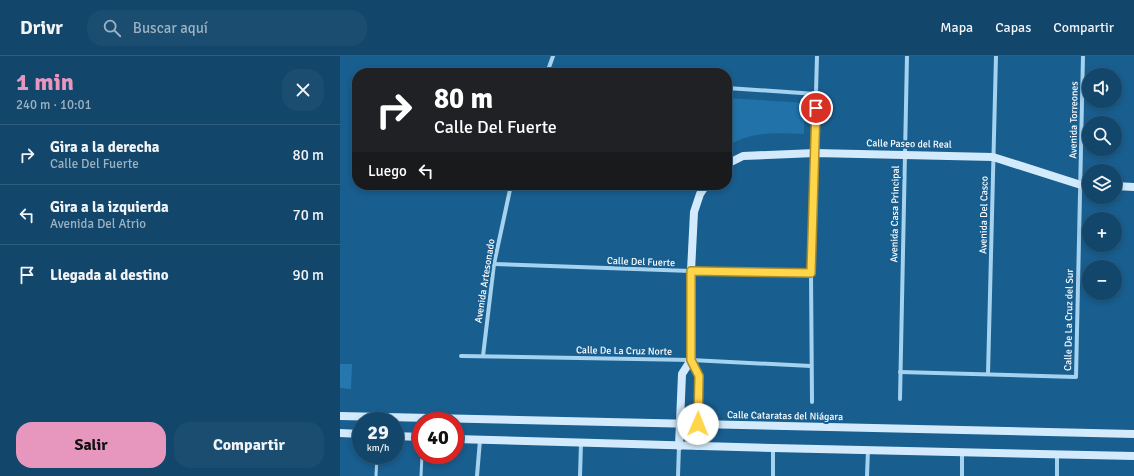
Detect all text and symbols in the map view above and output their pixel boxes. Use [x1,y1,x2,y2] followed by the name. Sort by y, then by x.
[87,10,367,46] search box
[20,16,63,40] text: Drivr
[101,17,123,39] icon: search
[133,19,208,37] text: Buscar aquí
[940,19,973,36] text: Mapa
[995,19,1031,36] text: Capas
[1053,19,1114,36] text: Compartir
[16,67,74,97] text: 1 min
[1082,68,1122,300] map controls
[1082,68,1122,108] button: sound
[282,69,324,111] button: close
[1067,80,1081,159] street label: Avenida Torreones
[434,82,493,116] text: 80 m
[368,84,420,136] icon: right
[799,91,833,125] pin
[16,97,92,113] text: 240 m · 10:01
[805,97,827,119] icon: arrive
[434,116,557,138] text: Calle Del Fuerte
[1082,116,1122,156] button: search
[866,137,952,151] street label: Calle Paseo del Real
[50,138,160,156] text: Gira a la derecha
[16,144,38,166] icon: right
[293,146,324,164] text: 80 m
[50,156,139,172] text: Calle Del Fuerte
[415,160,437,182] icon: left
[368,162,407,180] text: Luego
[1082,164,1122,204] button: layers
[888,165,902,263] street label: Avenida Casa Principal
[977,176,991,254] street label: Avenida Del Casco
[50,198,169,216] text: Gira a la izquierda
[16,204,38,226] icon: left
[293,206,324,224] text: 70 m
[1082,212,1122,252] button: +
[50,216,146,232] text: Avenida Del Atrio
[472,238,498,324] street label: Avenida Artesonado
[607,255,675,269] street label: Calle Del Fuerte
[1082,260,1122,300] button: −
[16,264,38,286] icon: arrive
[50,266,169,284] text: Llegada al destino
[293,266,324,284] text: 90 m
[1062,269,1076,371] street label: Calle De La Cruz del Sur
[576,344,672,358] street label: Calle De La Cruz Norte
[677,403,719,445] position arrow
[727,409,843,423] street label: Calle Cataratas del Niágara
[412,412,464,464] speed limit sign: 40
[367,420,389,445] text: 29
[16,422,166,468] button: Salir
[174,422,324,468] button: Compartir
[367,442,389,454] text: km/h

